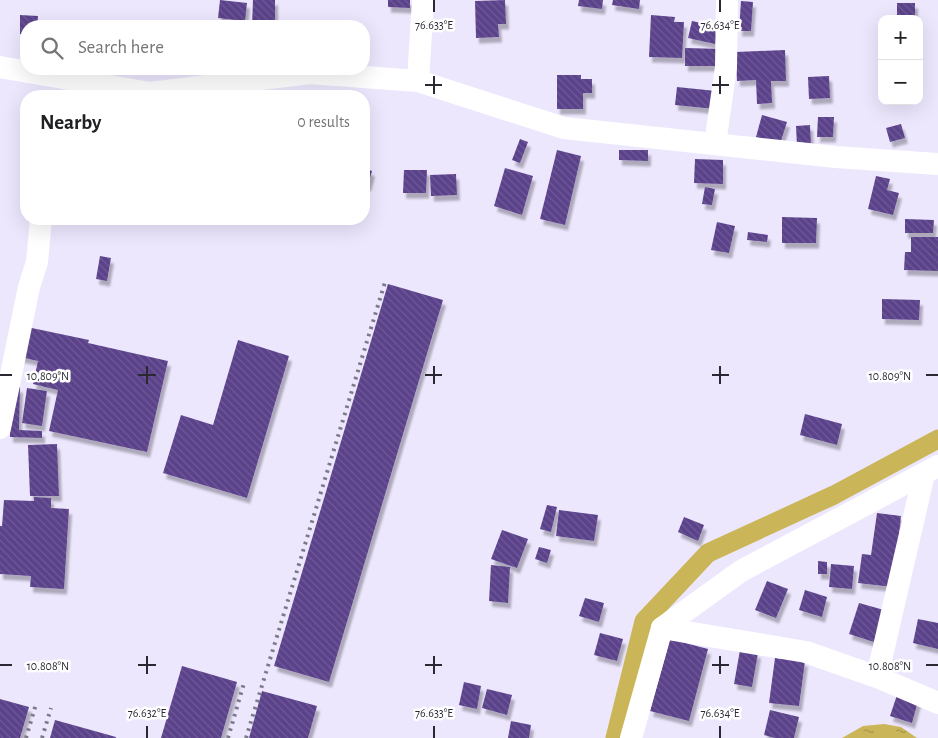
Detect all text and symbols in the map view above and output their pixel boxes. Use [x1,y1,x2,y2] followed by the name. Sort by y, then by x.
[878,15,923,105] map controls
[878,15,923,60] button: +
[415,19,453,31] text: 76.633°E
[700,19,740,31] text: 76.634°E
[20,20,370,75] search box
[38,34,66,62] icon: search
[78,38,164,57] text: Search here
[878,60,923,105] button: −
[40,112,101,133] text: Nearby
[297,114,350,130] text: 0 results
[27,370,69,382] text: 10.809°N
[869,370,911,382] text: 10.809°N
[27,660,69,672] text: 10.808°N
[869,660,911,672] text: 10.808°N
[128,707,167,719] text: 76.632°E
[415,707,453,719] text: 76.633°E
[700,707,740,719] text: 76.634°E

